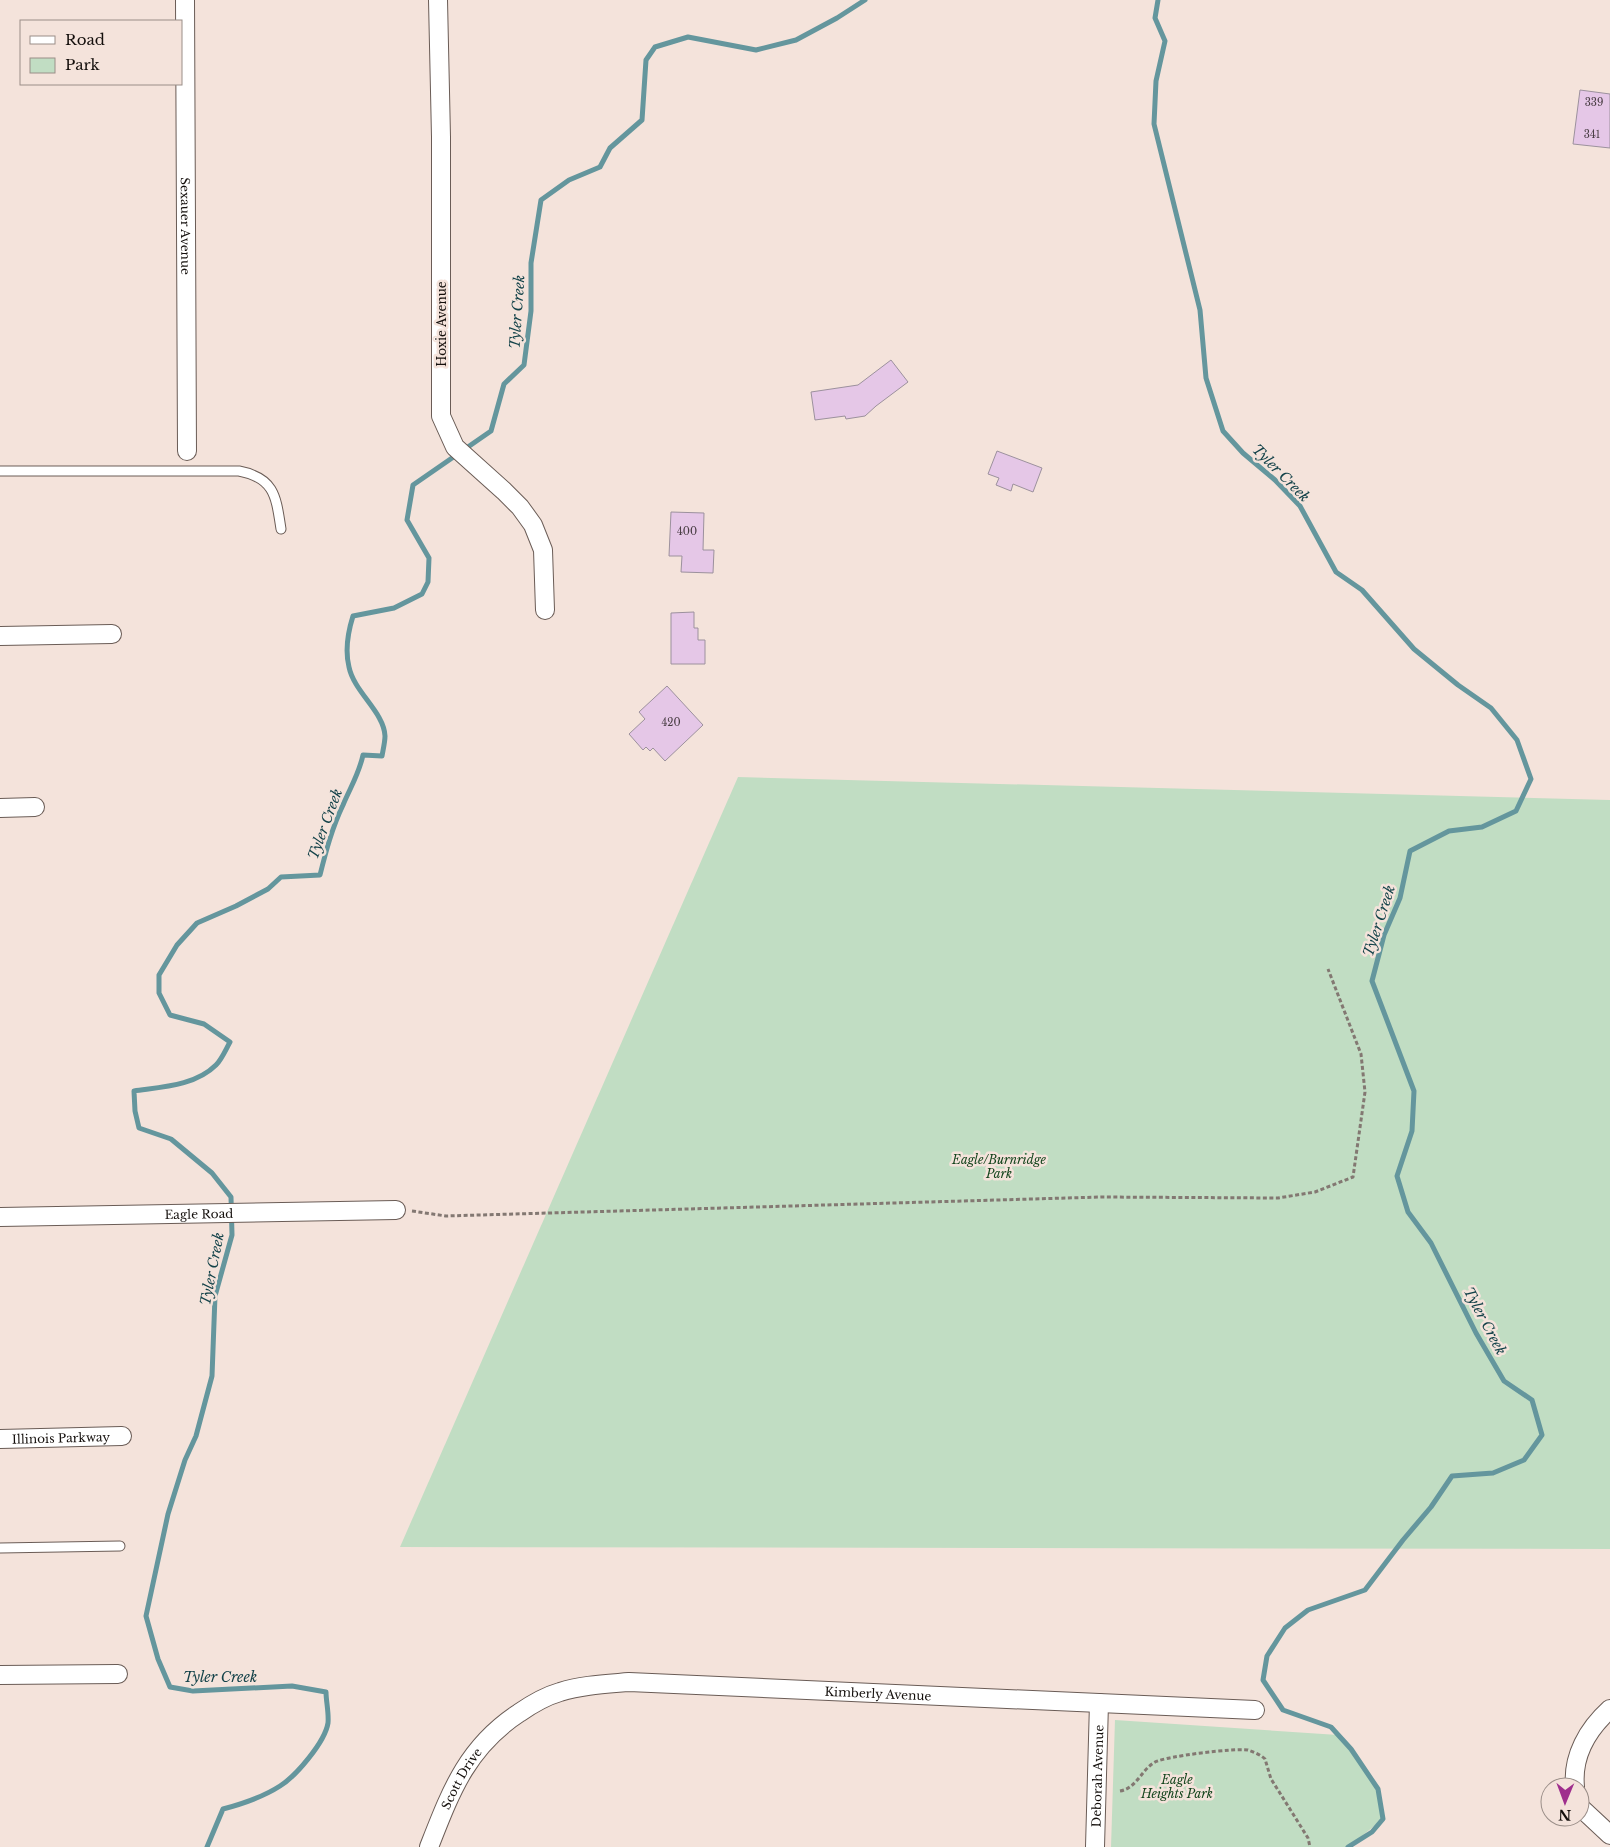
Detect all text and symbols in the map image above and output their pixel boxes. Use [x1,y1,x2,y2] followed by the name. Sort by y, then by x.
[20,20,182,85] legend
[65,30,105,49] text: Road
[65,55,101,74] text: Park
[1585,96,1603,109] house number: 339
[1584,128,1600,141] house number: 341
[178,177,194,275] street label: Sexauer Avenue
[505,274,529,350] water label: Tyler Creek
[434,281,449,367] street label: Hoxie Avenue
[1248,440,1314,506] water label: Tyler Creek
[677,525,697,538] house number: 400
[661,716,681,729] house number: 420
[304,786,346,862] water label: Tyler Creek
[1359,883,1399,959] water label: Tyler Creek
[951,1152,1046,1181] park label: Eagle/Burnridge Park
[164,1205,233,1222] street label: Eagle Road
[196,1231,228,1307] water label: Tyler Creek
[1460,1284,1510,1358] water label: Tyler Creek
[12,1429,111,1446] street label: Illinois Parkway
[183,1668,257,1686] water label: Tyler Creek
[824,1683,932,1703] street label: Kimberly Avenue
[1088,1724,1106,1828] street label: Deborah Avenue
[438,1744,485,1811] street label: Scott Drive
[1140,1772,1213,1801] park label: Eagle Heights Park
[1540,1777,1590,1827] north arrow
[1558,1806,1572,1824] text: N

